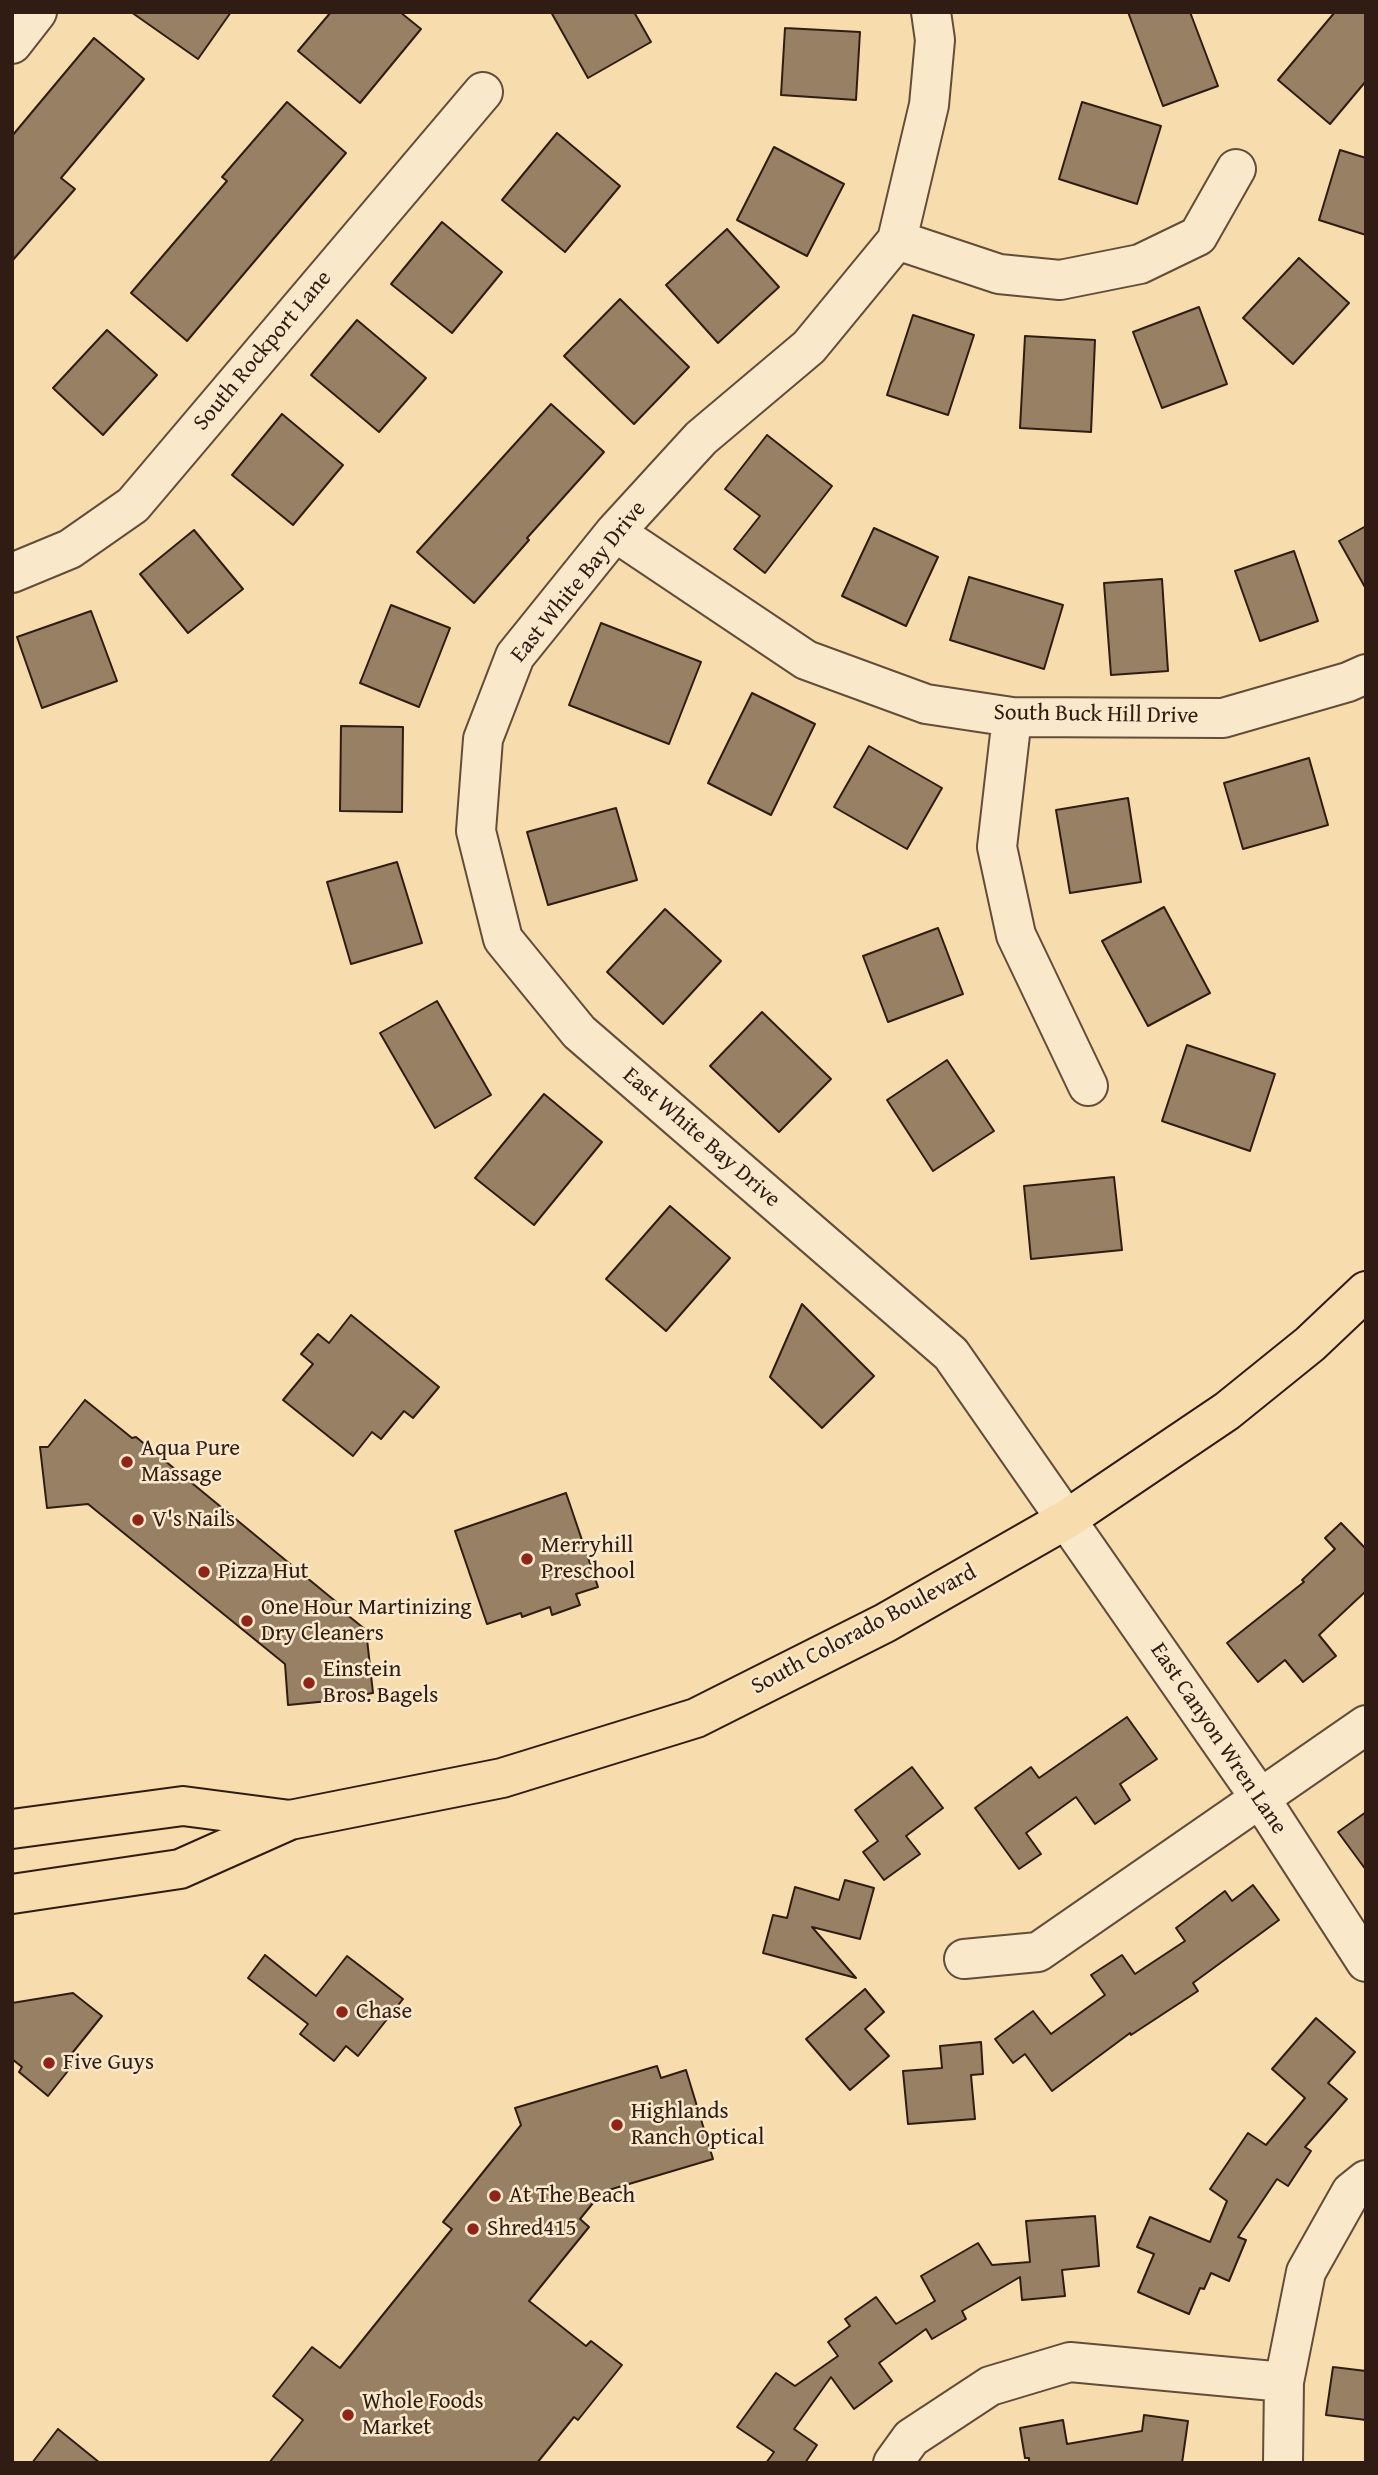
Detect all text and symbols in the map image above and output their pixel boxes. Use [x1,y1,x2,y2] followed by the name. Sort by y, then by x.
[188,265,338,437] street label: South Rockport Lane
[505,496,653,668] street label: East White Bay Drive
[993,699,1199,731] street label: South Buck Hill Drive
[617,1062,785,1214] street label: East White Bay Drive
[141,1435,240,1489] place label: Aqua Pure Massage
[119,1454,135,1470] marker: Aqua Pure Massage
[152,1506,235,1534] place label: V's Nails
[130,1512,146,1528] marker: V's Nails
[541,1532,635,1586] place label: Merryhill Preschool
[519,1551,535,1567] marker: Merryhill Preschool
[218,1558,309,1586] place label: Pizza Hut
[747,1559,981,1701] street label: South Colorado Boulevard
[196,1564,212,1580] marker: Pizza Hut
[261,1594,472,1648] place label: One Hour Martinizing Dry Cleaners
[239,1613,255,1629] marker: One Hour Martinizing Dry Cleaners
[1144,1638,1292,1840] street label: East Canyon Wren Lane
[323,1656,438,1710] place label: Einstein Bros. Bagels
[301,1675,317,1691] marker: Einstein Bros. Bagels
[356,1998,412,2026] place label: Chase
[334,2004,350,2020] marker: Chase
[63,2049,154,2077] place label: Five Guys
[41,2055,57,2071] marker: Five Guys
[631,2098,764,2152] place label: Highlands Ranch Optical
[609,2117,625,2133] marker: Highlands Ranch Optical
[509,2182,635,2210] place label: At The Beach
[487,2188,503,2204] marker: At The Beach
[487,2215,577,2243] place label: Shred415
[465,2221,481,2237] marker: Shred415
[362,2388,484,2442] place label: Whole Foods Market
[340,2407,356,2423] marker: Whole Foods Market

